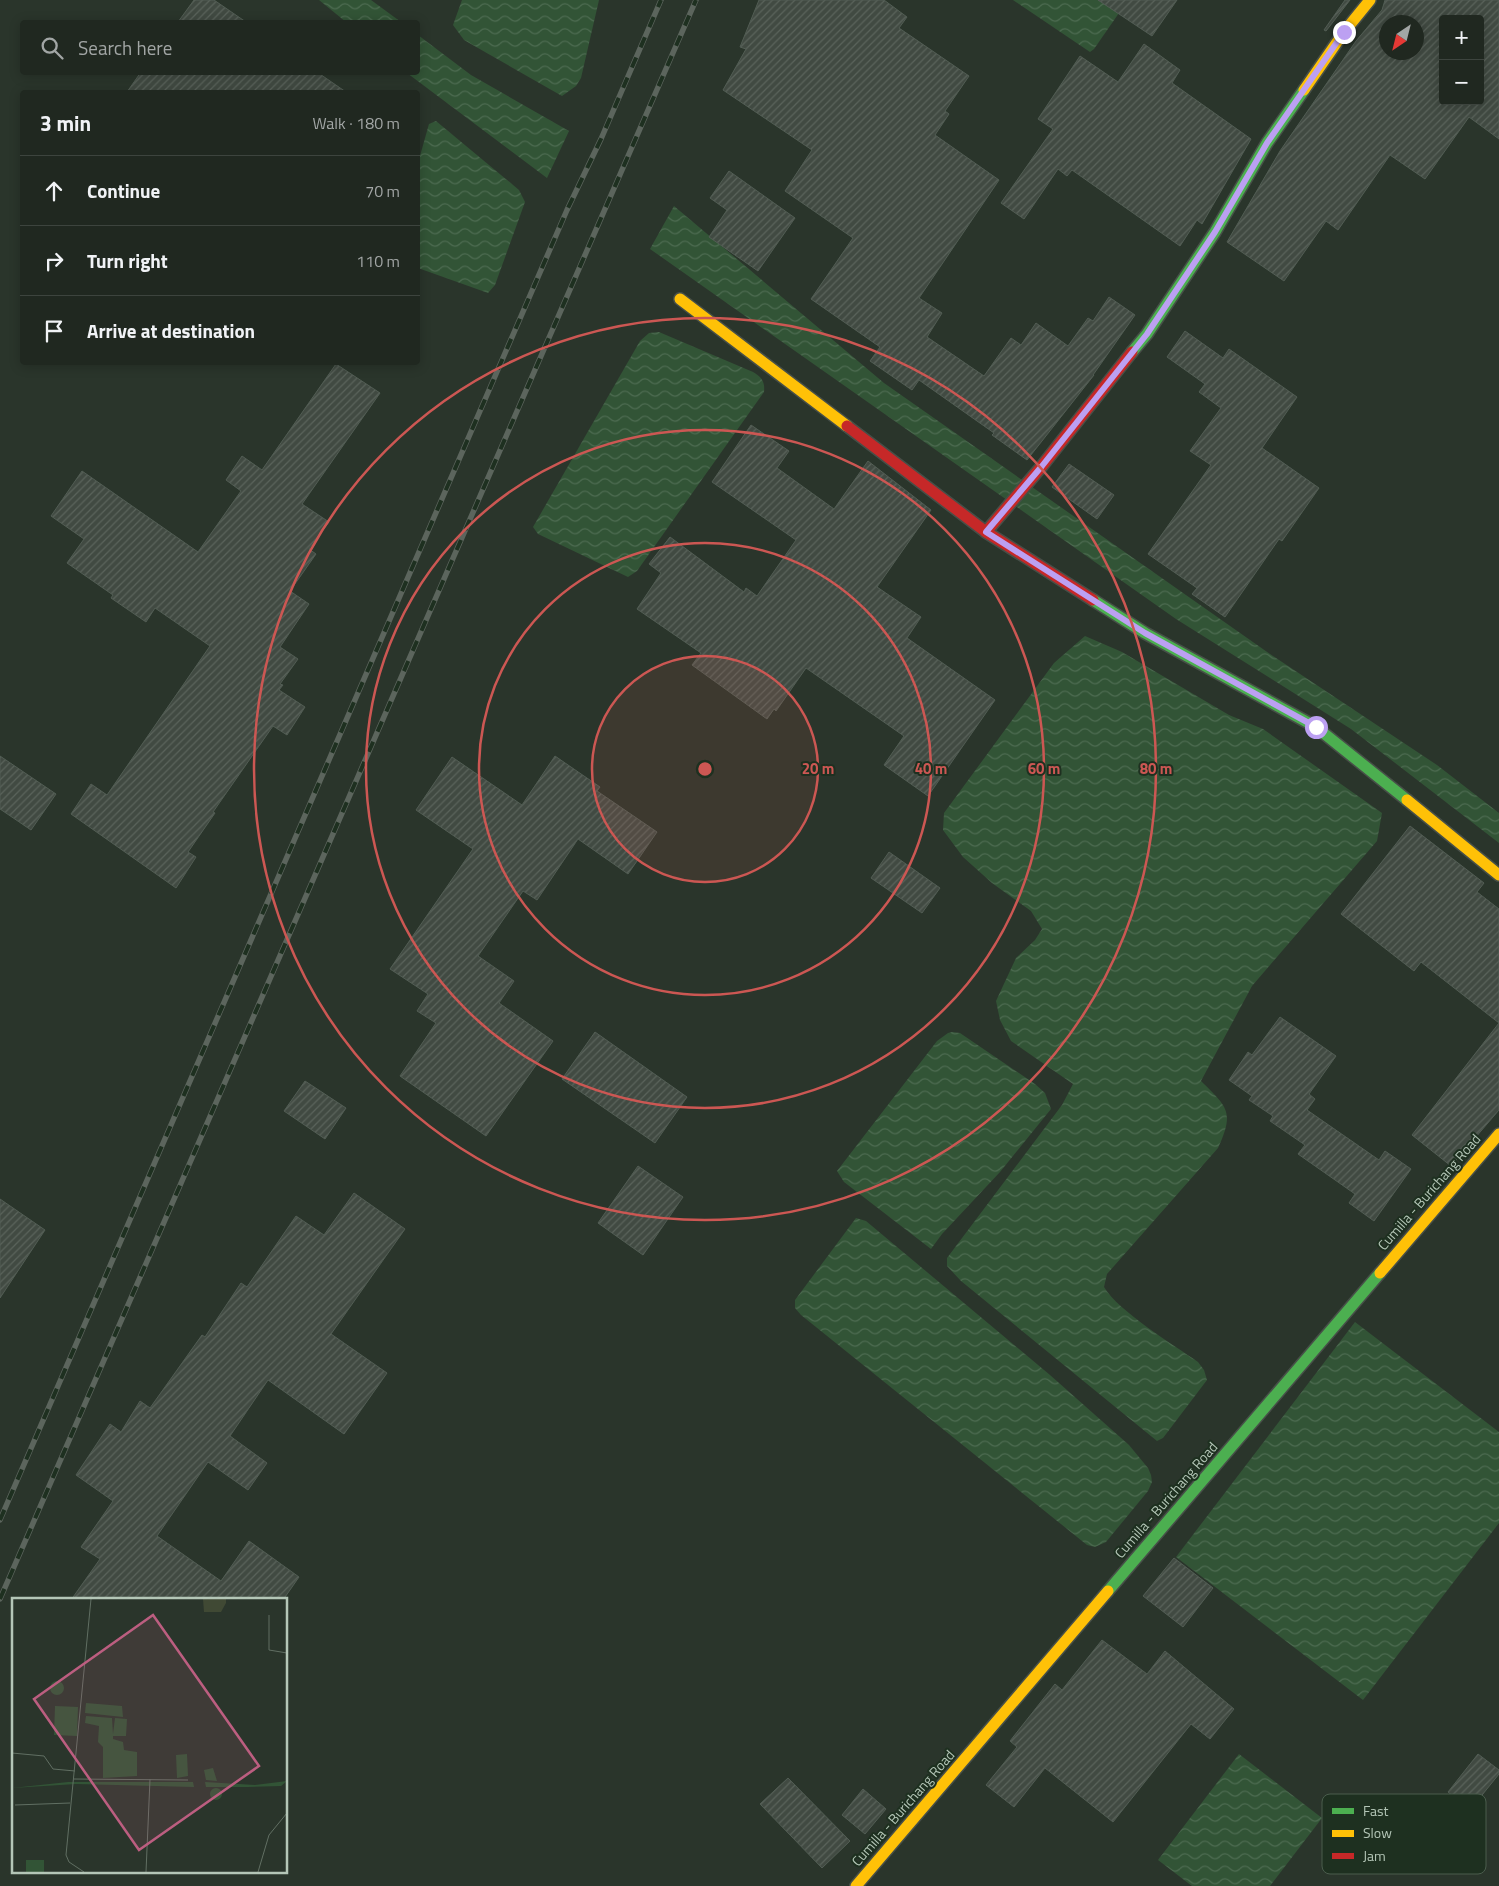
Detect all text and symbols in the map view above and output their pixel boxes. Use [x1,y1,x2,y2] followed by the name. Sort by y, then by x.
[1379,15,1424,60] north arrow
[1439,15,1484,105] map controls
[1439,15,1484,60] button: +
[20,20,420,75] search box
[1333,21,1356,44] route end
[78,33,172,62] text: Search here
[38,34,66,62] icon: search
[1439,60,1484,105] button: −
[40,107,91,139] text: 3 min
[312,111,400,135] text: Walk · 180 m
[87,176,160,205] text: Continue
[40,177,68,205] icon: ahead
[365,179,400,203] text: 70 m
[87,246,168,275] text: Turn right
[40,247,68,275] icon: right
[356,249,400,273] text: 110 m
[87,316,255,345] text: Arrive at destination
[40,317,68,345] icon: arrive
[1305,716,1328,739] route start
[802,757,834,780] text: 20 m
[915,757,947,780] text: 40 m
[1028,757,1060,780] text: 60 m
[1140,757,1172,780] text: 80 m
[696,760,714,778] centre of rings
[1372,1129,1485,1254] street label: Cumilla - Burichang Road
[1109,1437,1222,1562] street label: Cumilla - Burichang Road
[12,1598,288,1874] inset map
[846,1745,959,1870] street label: Cumilla - Burichang Road
[1322,1794,1486,1874] legend
[1363,1800,1388,1821] text: Fast
[1363,1822,1392,1843] text: Slow
[1363,1845,1386,1866] text: Jam

